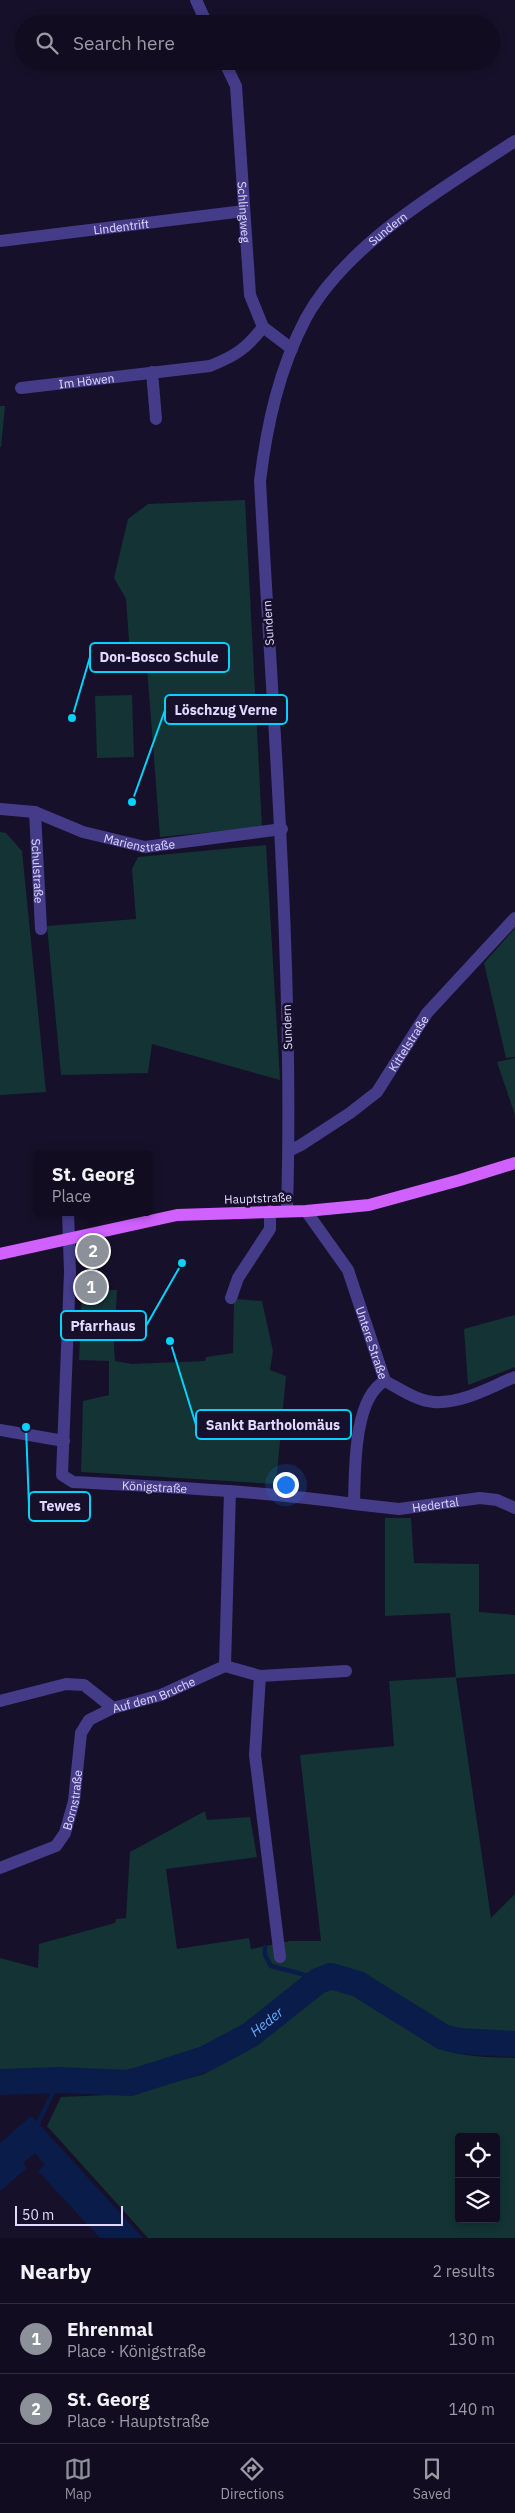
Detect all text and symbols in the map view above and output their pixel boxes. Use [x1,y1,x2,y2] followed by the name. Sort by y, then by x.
[15,15,500,70] search box
[33,29,61,57] icon: search
[73,31,175,55] text: Search here
[235,181,254,244] street label: Schlingweg
[365,208,410,248] street label: Sundern
[92,215,150,237] street label: Lindentrift
[58,370,115,391] street label: Im Höwen
[259,600,277,646] street label: Sundern
[90,643,229,672] callout: Don-Bosco Schule
[99,648,219,666] text: Don-Bosco Schule
[165,695,287,724] callout: Löschzug Verne
[175,701,278,719] text: Löschzug Verne
[102,830,176,855] street label: Marienstraße
[29,838,47,904] street label: Schulstraße
[279,1004,295,1050] street label: Sundern
[385,1012,432,1074] street label: Kittelstraße
[34,1151,152,1216] popup
[52,1162,134,1186] text: St. Georg
[52,1186,91,1206] text: Place
[224,1189,293,1207] street label: Hauptstraße
[77,1232,109,1270] pin: 2
[75,1268,107,1306] pin: 1
[353,1304,391,1381] street label: Untere Straße
[61,1311,146,1340] callout: Pfarrhaus
[70,1317,136,1335] text: Pfarrhaus
[196,1410,351,1439] callout: Sankt Bartholomäus
[206,1416,340,1434] text: Sankt Bartholomäus
[273,1472,299,1498] your location
[122,1477,188,1496] street label: Königstraße
[29,1492,90,1521] callout: Tewes
[411,1493,460,1515] street label: Hedertal
[39,1497,81,1515] text: Tewes
[111,1673,198,1715] street label: Auf dem Bruche
[59,1769,85,1832] street label: Bornstraße
[246,2003,287,2040] water label: Heder
[455,2133,500,2223] map controls
[455,2133,500,2178] button: locate
[455,2178,500,2223] button: layers
[15,2203,122,2226] scale bar
[22,2206,54,2224] text: 50 m
[20,2257,91,2285] text: Nearby
[432,2261,495,2281] text: 2 results
[67,2317,153,2341] text: Ehrenmal
[31,2329,41,2349] text: 1
[448,2329,495,2349] text: 130 m
[67,2341,206,2361] text: Place · Königstraße
[67,2387,149,2411] text: St. Georg
[31,2399,41,2419] text: 2
[448,2399,495,2419] text: 140 m
[67,2411,210,2431] text: Place · Hauptstraße
[64,2455,92,2503] tab: Map
[221,2455,284,2503] tab: Directions
[413,2455,451,2503] tab: Saved

